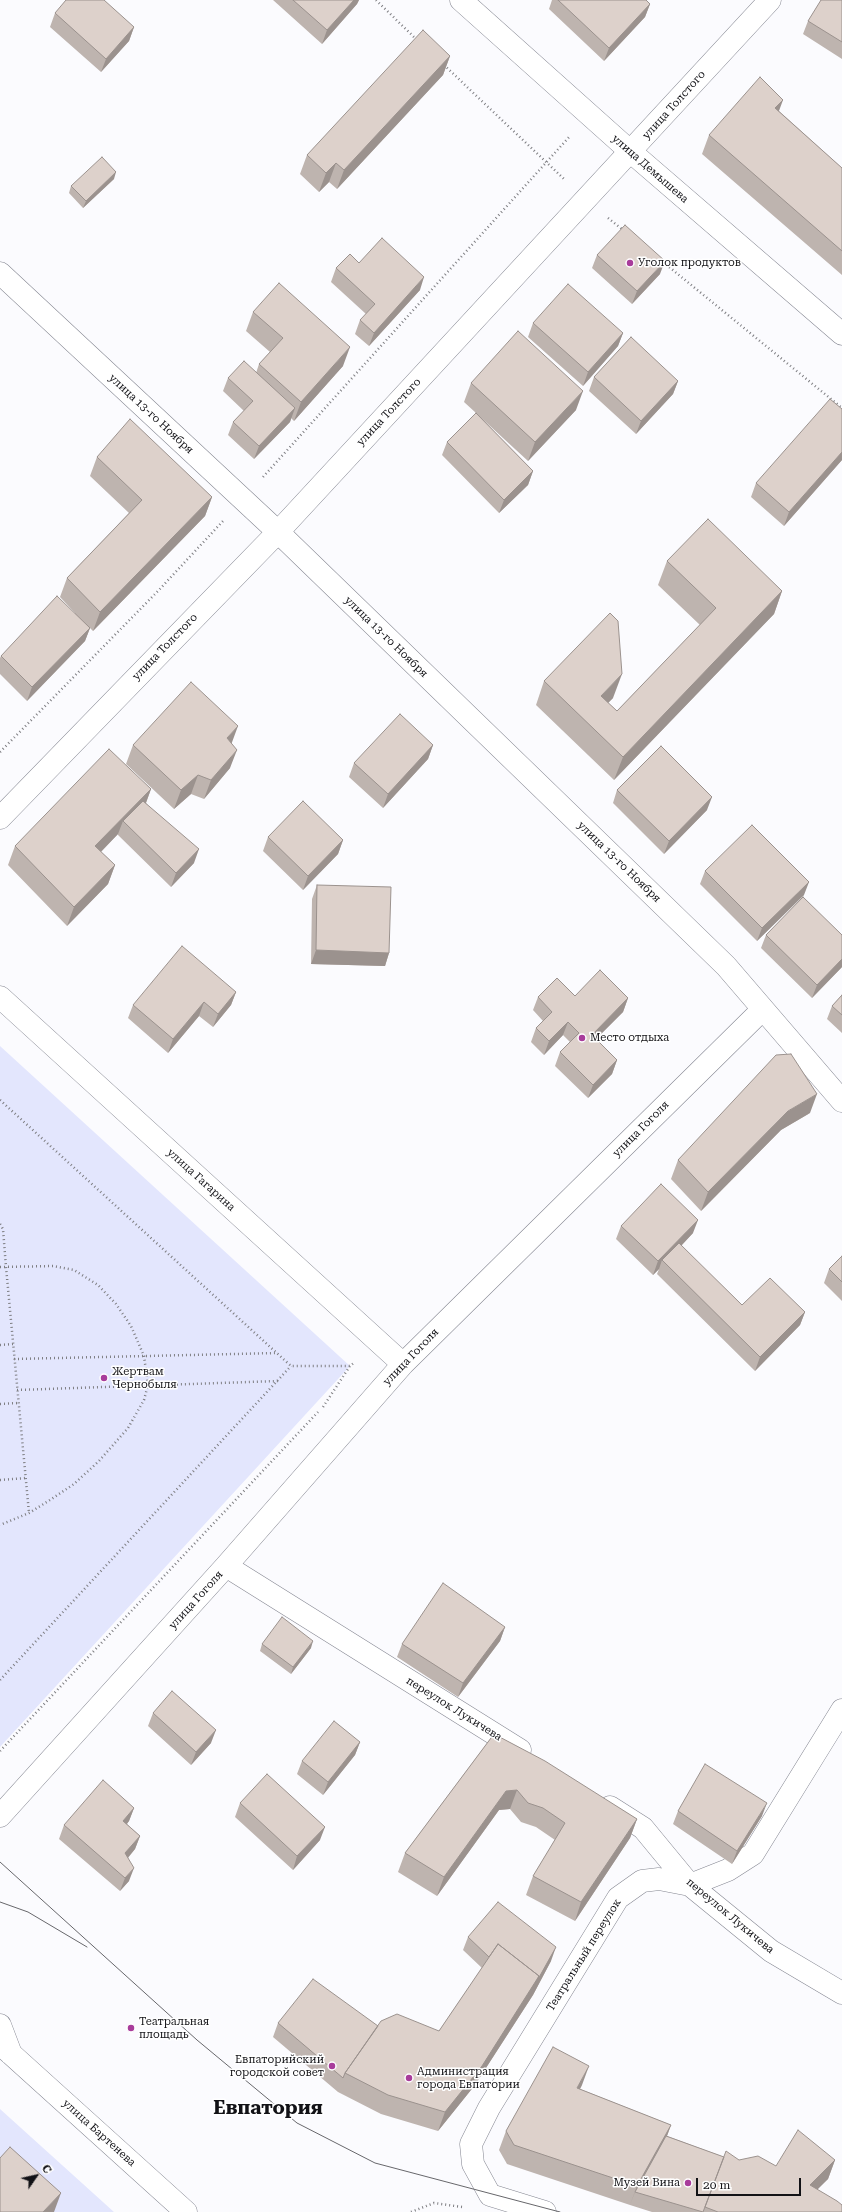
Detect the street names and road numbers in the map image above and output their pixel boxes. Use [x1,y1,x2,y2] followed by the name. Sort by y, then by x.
[640,68,708,142] street label: улица Толстого
[609,132,691,206] street label: улица Демышева
[106,371,196,457] street label: улица 13-го Ноября
[354,375,424,449] street label: улица Толстого
[342,594,430,680] street label: улица 13-го Ноября
[130,611,200,683] street label: улица Толстого
[575,819,663,905] street label: улица 13-го Ноября
[610,1098,672,1160] street label: улица Гоголя
[164,1146,238,1214] street label: улица Гагарина
[380,1326,442,1388] street label: улица Гоголя
[166,1568,226,1632] street label: улица Гоголя
[404,1674,504,1744] street label: переулок Лукичева
[683,1875,777,1957] street label: переулок Лукичева
[544,1896,624,2014] street label: Театральный переулок
[60,2097,138,2169] street label: улица Бартенева

